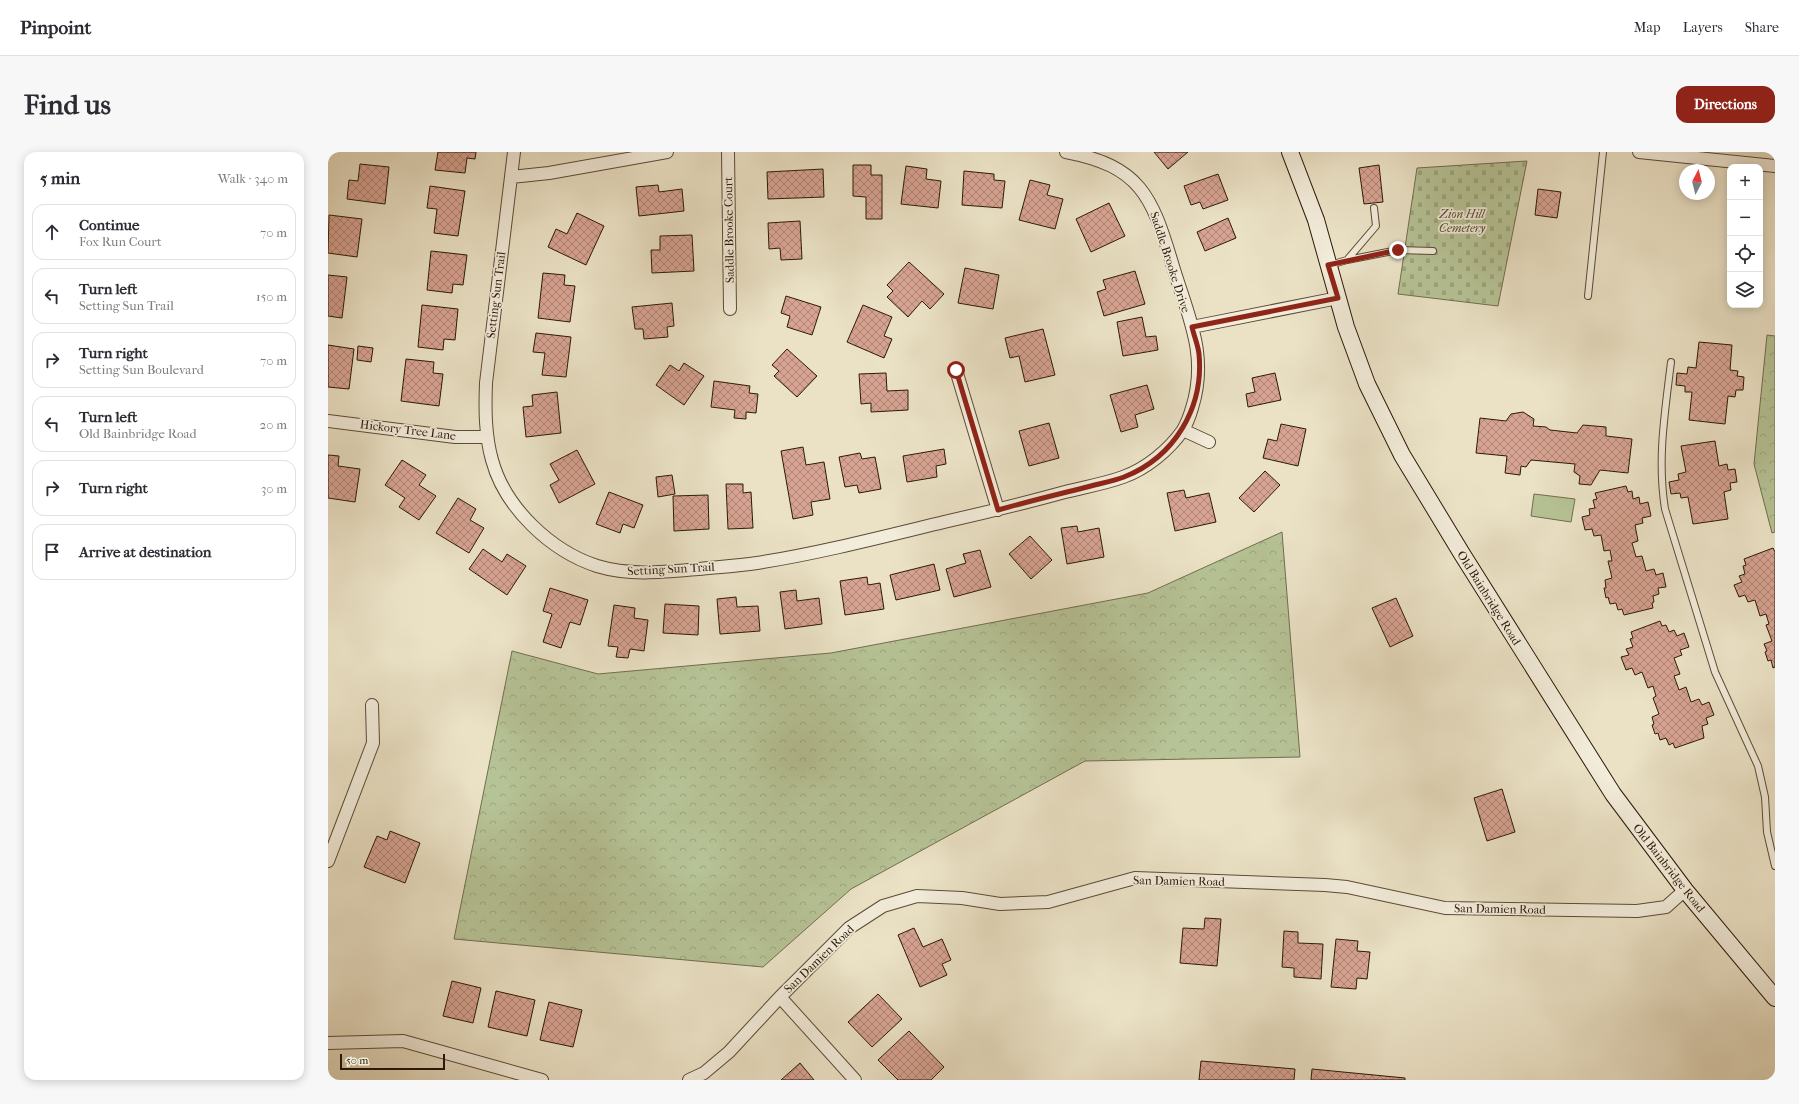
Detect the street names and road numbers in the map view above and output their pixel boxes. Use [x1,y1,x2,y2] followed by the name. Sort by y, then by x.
[721,176,737,283] street label: Saddle Brooke Court
[1147,210,1193,314] street label: Saddle Brooke Drive
[484,250,508,339] street label: Setting Sun Trail
[359,417,457,443] street label: Hickory Tree Lane
[1454,548,1524,648] street label: Old Bainbridge Road
[627,560,716,578] street label: Setting Sun Trail
[1630,821,1708,915] street label: Old Bainbridge Road
[1133,873,1225,889] street label: San Damien Road
[1454,901,1546,917] street label: San Damien Road
[781,922,857,996] street label: San Damien Road

